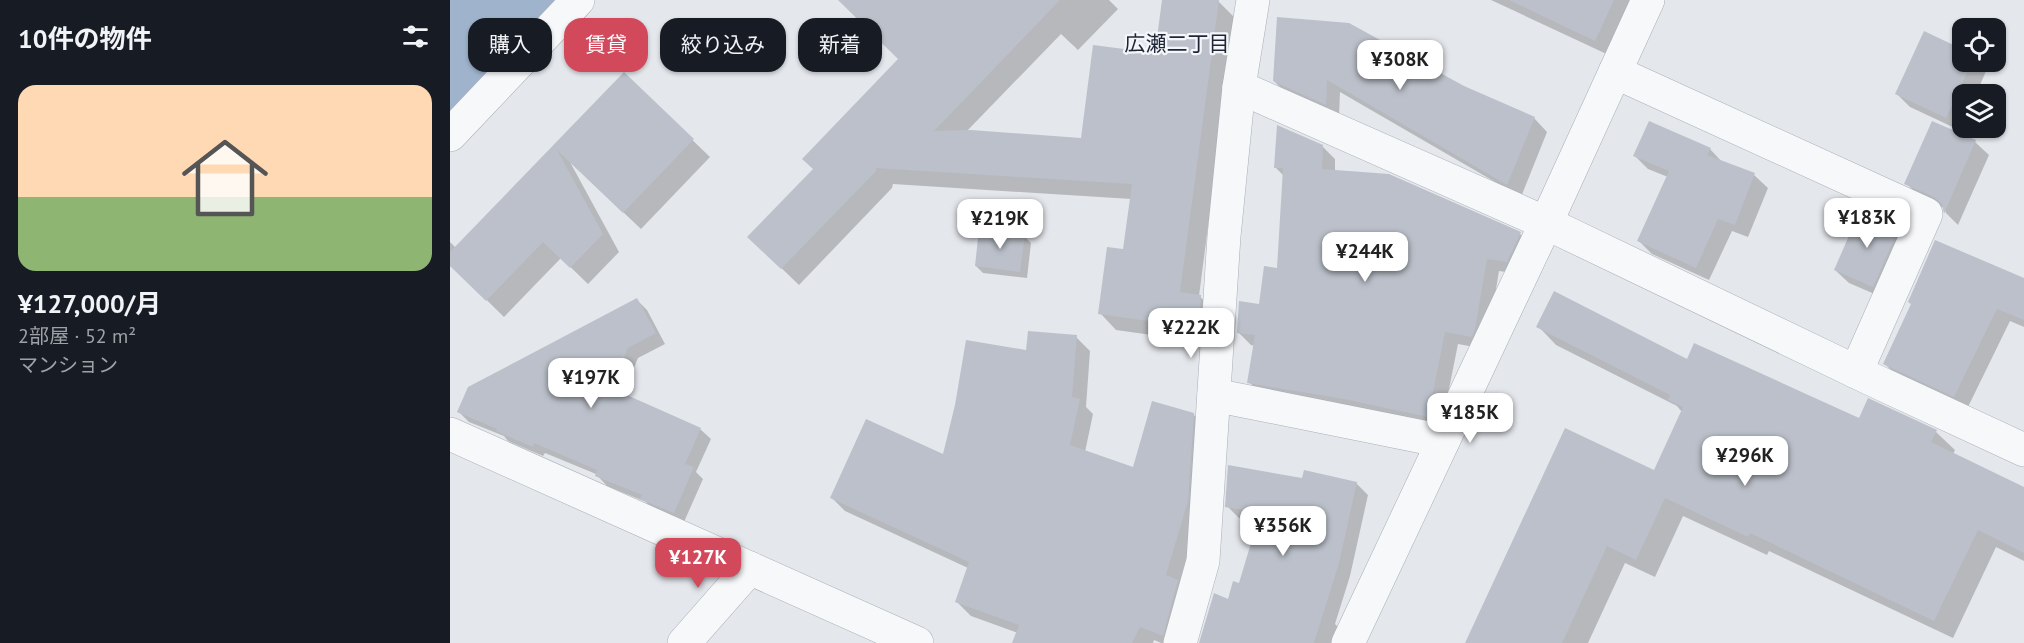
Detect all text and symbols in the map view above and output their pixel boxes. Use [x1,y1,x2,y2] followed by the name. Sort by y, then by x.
[468,18,552,72] chip: 購入
[564,18,648,72] chip: 賃貸
[660,18,786,72] chip: 絞り込み
[798,18,882,72] chip: 新着
[1952,18,2006,138] map controls
[1952,18,2006,72] button: locate
[399,20,432,53] icon: filters
[18,22,151,55] text: 10件の物件
[1125,30,1230,57] district label: 広瀬二丁目
[1358,40,1442,91] pin: ¥308K
[1371,46,1429,72] text: ¥308K
[1952,84,2006,138] button: layers
[171,124,279,232] icon: home
[1825,198,1909,249] pin: ¥183K
[958,199,1042,250] pin: ¥219K
[1838,204,1896,230] text: ¥183K
[971,205,1029,231] text: ¥219K
[1323,232,1407,283] pin: ¥244K
[1336,238,1394,264] text: ¥244K
[18,287,161,320] text: ¥127,000/月
[1149,308,1233,359] pin: ¥222K
[1162,314,1220,340] text: ¥222K
[18,323,136,349] text: 2部屋 · 52 m²
[18,352,118,378] text: マンション
[549,358,633,409] pin: ¥197K
[562,364,620,390] text: ¥197K
[1428,393,1512,444] pin: ¥185K
[1441,399,1499,425] text: ¥185K
[1703,436,1787,487] pin: ¥296K
[1716,442,1774,468] text: ¥296K
[1241,506,1325,557] pin: ¥356K
[1254,512,1312,538] text: ¥356K
[656,538,740,589] pin: ¥127K
[669,544,727,570] text: ¥127K

